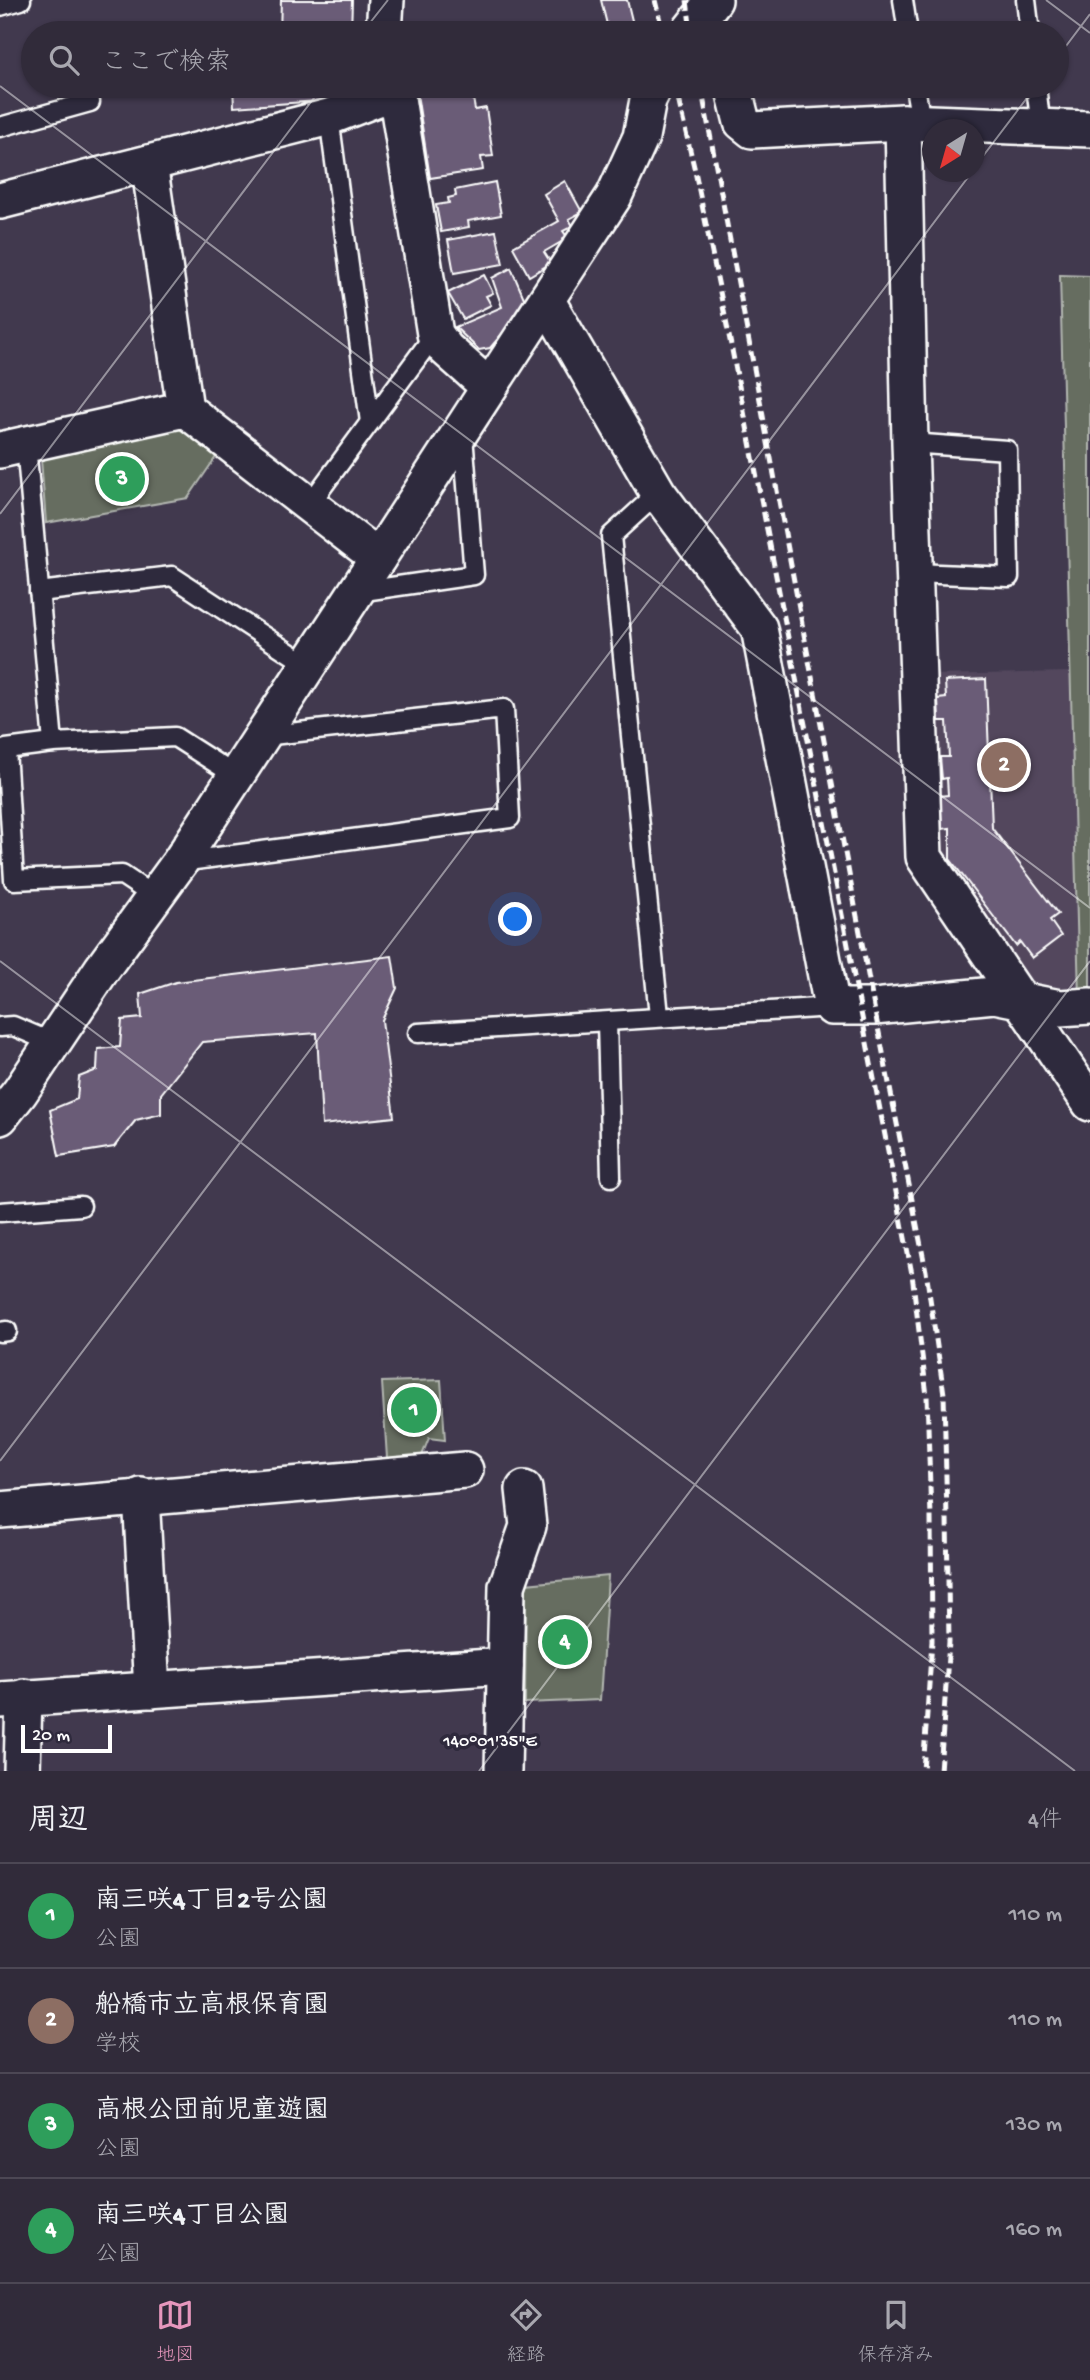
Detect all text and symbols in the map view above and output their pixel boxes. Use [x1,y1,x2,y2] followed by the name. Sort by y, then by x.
[21,21,1069,98] search box
[45,41,83,79] icon: search
[101,49,231,80] text: ここで検索
[922,119,985,182] north arrow
[99,453,145,505] pin: 3
[981,739,1027,791] pin: 2
[498,902,532,936] your location
[391,1384,437,1436] pin: 1
[542,1616,588,1668] pin: 4
[21,1722,112,1754] scale bar
[32,1725,70,1748] text: 20 m
[442,1732,538,1753] text: 140°01'35"E
[28,1805,88,1840] text: 周辺
[1028,1808,1062,1835] text: 4件
[95,1887,328,1918] text: 南三咲4丁目2号公園
[46,1902,56,1929] text: 1
[1009,1902,1062,1929] text: 110 m
[95,1927,141,1954] text: 公園
[95,1992,329,2023] text: 船橋市立高根保育園
[45,2007,57,2034] text: 2
[1009,2007,1062,2034] text: 110 m
[95,2032,141,2059] text: 学校
[95,2097,329,2128] text: 高根公団前児童遊園
[45,2112,57,2139] text: 3
[1006,2112,1062,2139] text: 130 m
[95,2137,141,2164] text: 公園
[95,2202,289,2233] text: 南三咲4丁目公園
[46,2217,56,2244] text: 4
[1006,2217,1062,2244] text: 160 m
[95,2242,141,2269] text: 公園
[156,2296,194,2368] tab: 地図
[507,2296,545,2368] tab: 経路
[858,2296,934,2368] tab: 保存済み

